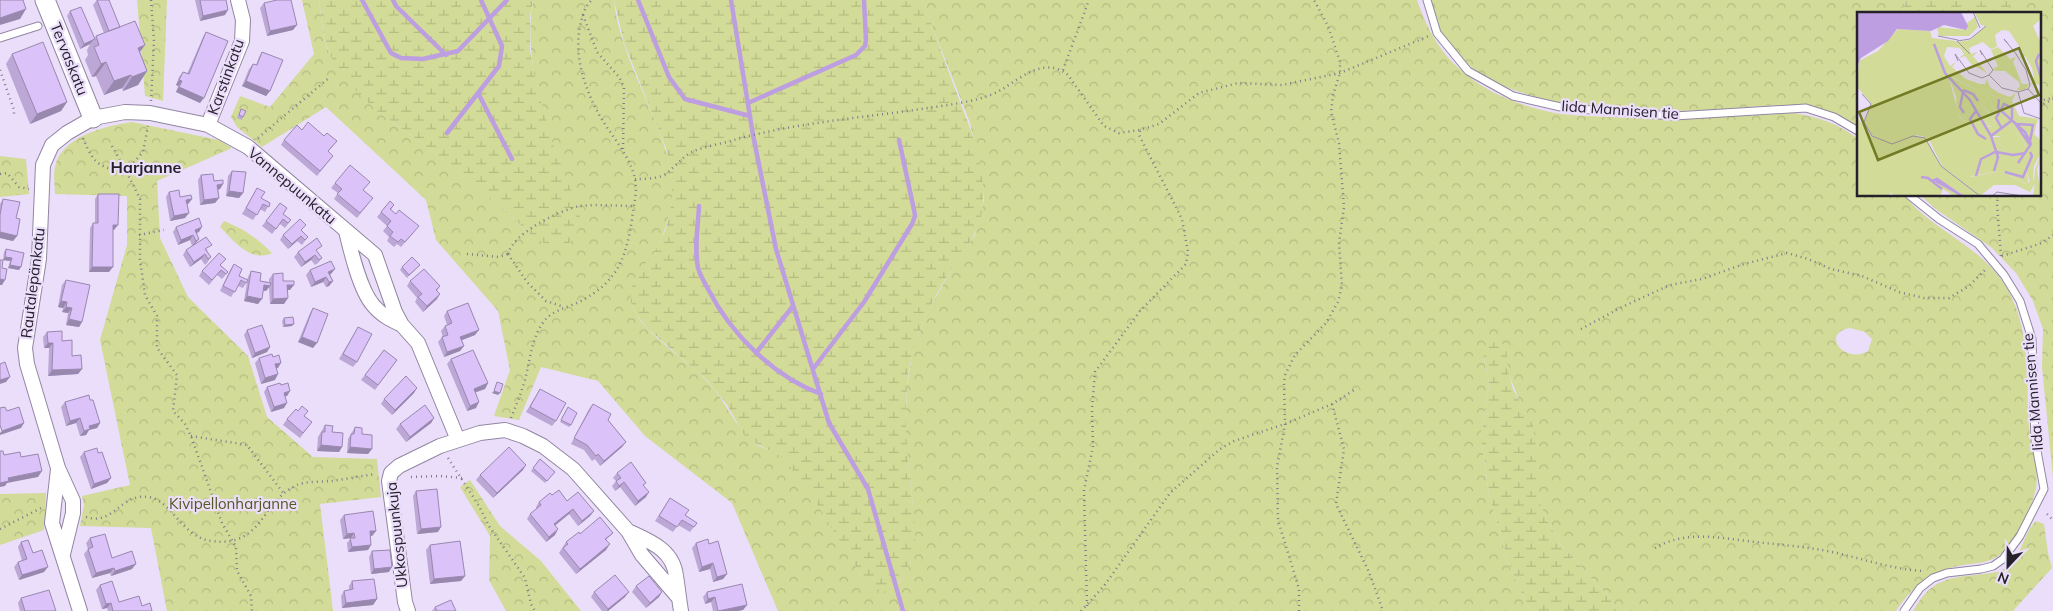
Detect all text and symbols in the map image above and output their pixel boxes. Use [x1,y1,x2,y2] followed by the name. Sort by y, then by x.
[1857,12,2040,196] inset map
[46,20,93,98] street label: Tervaskatu
[203,36,248,117] street label: Karstinkatu
[1561,96,1679,123] street label: Iida Mannisen tie
[244,143,341,228] street label: Vannepuunkatu
[111,157,182,177] district label: Harjanne
[16,227,49,339] street label: Rautalepänkatu
[2018,333,2047,451] street label: Iida Mannisen tie
[382,481,412,589] street label: Ukkospuunkuja
[169,494,297,513] park label: Kivipellonharjanne
[1983,541,2033,591] north arrow
[1995,568,2011,588] text: N

